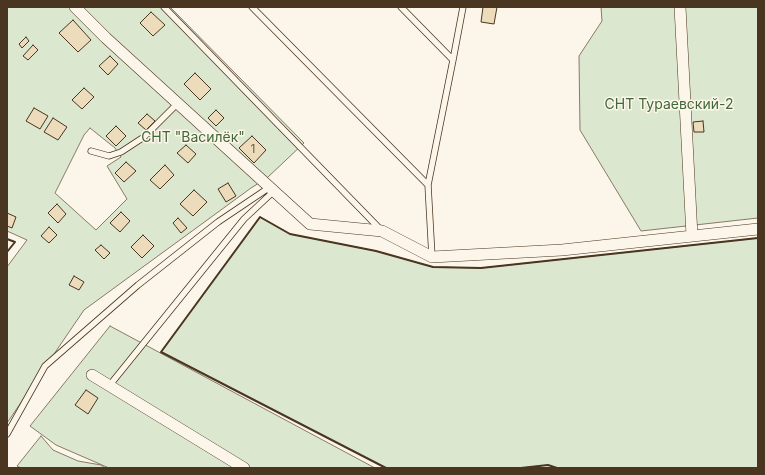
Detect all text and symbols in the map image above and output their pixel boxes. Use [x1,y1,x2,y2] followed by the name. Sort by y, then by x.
[605,97,733,113] park label: СНТ Тураевский-2
[141,130,245,146] park label: СНТ "Василёк"
[251,142,255,156] house number: 1

